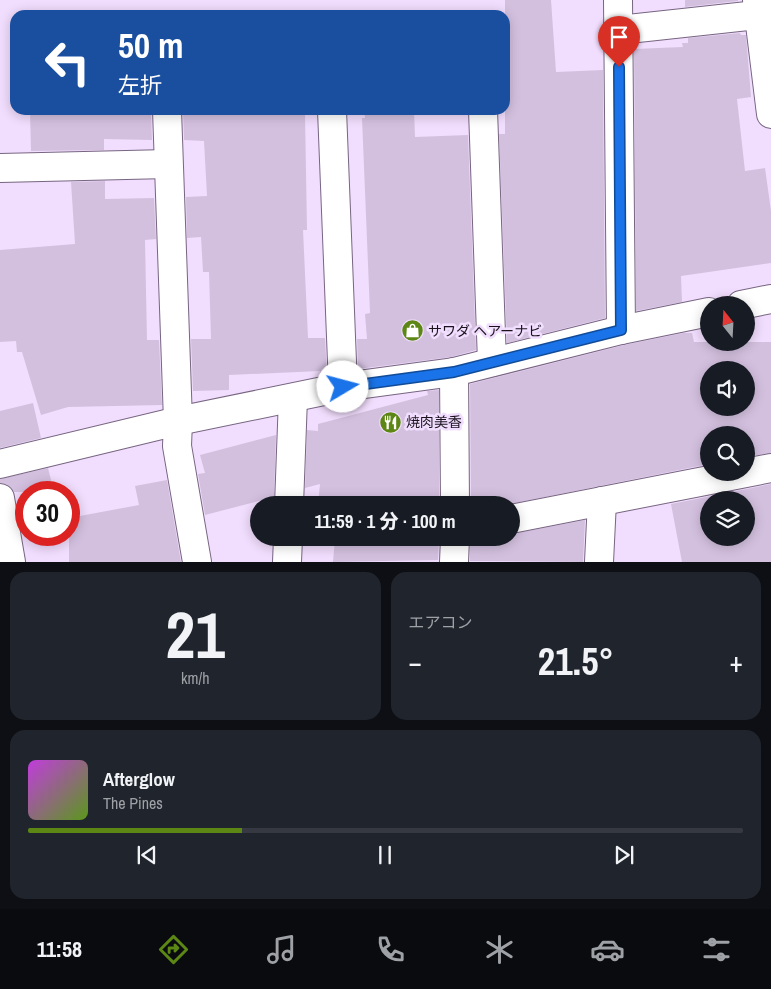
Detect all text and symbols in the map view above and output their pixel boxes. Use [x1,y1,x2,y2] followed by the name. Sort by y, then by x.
[598,16,640,67] pin
[118,22,183,69] text: 50 m
[605,23,633,51] icon: arrive
[35,30,100,95] icon: left
[118,70,162,100] text: 左折
[700,296,755,351] north arrow
[700,296,755,546] map controls
[400,319,424,343] shop icon: サワダ ヘアーナビ
[428,322,542,340] place label: サワダ ヘアーナビ
[316,360,368,412] position arrow
[700,361,755,416] button: sound
[378,410,402,434] restaurant icon: 焼肉美香
[406,413,462,431] place label: 焼肉美香
[700,426,755,481] button: search
[15,481,80,546] speed limit sign: 30
[700,491,755,546] button: layers
[314,508,456,534] text: 11:59 · 1 分 · 100 m
[166,591,225,678] text: 21
[409,611,473,633] text: エアコン
[538,636,614,687] text: 21.5°
[409,643,422,681] text: −
[730,643,743,681] text: +
[181,667,209,689] text: km/h
[103,766,175,792] text: Afterglow
[103,792,163,814] text: The Pines
[133,841,161,869] icon: previous
[371,841,399,869] icon: pause
[610,841,638,869] icon: next
[156,932,191,967] icon: directions
[264,932,299,967] icon: music
[373,932,408,967] icon: phone
[482,932,517,967] icon: climate
[590,932,625,967] icon: car
[699,932,734,967] icon: filters
[37,934,82,964] text: 11:58

